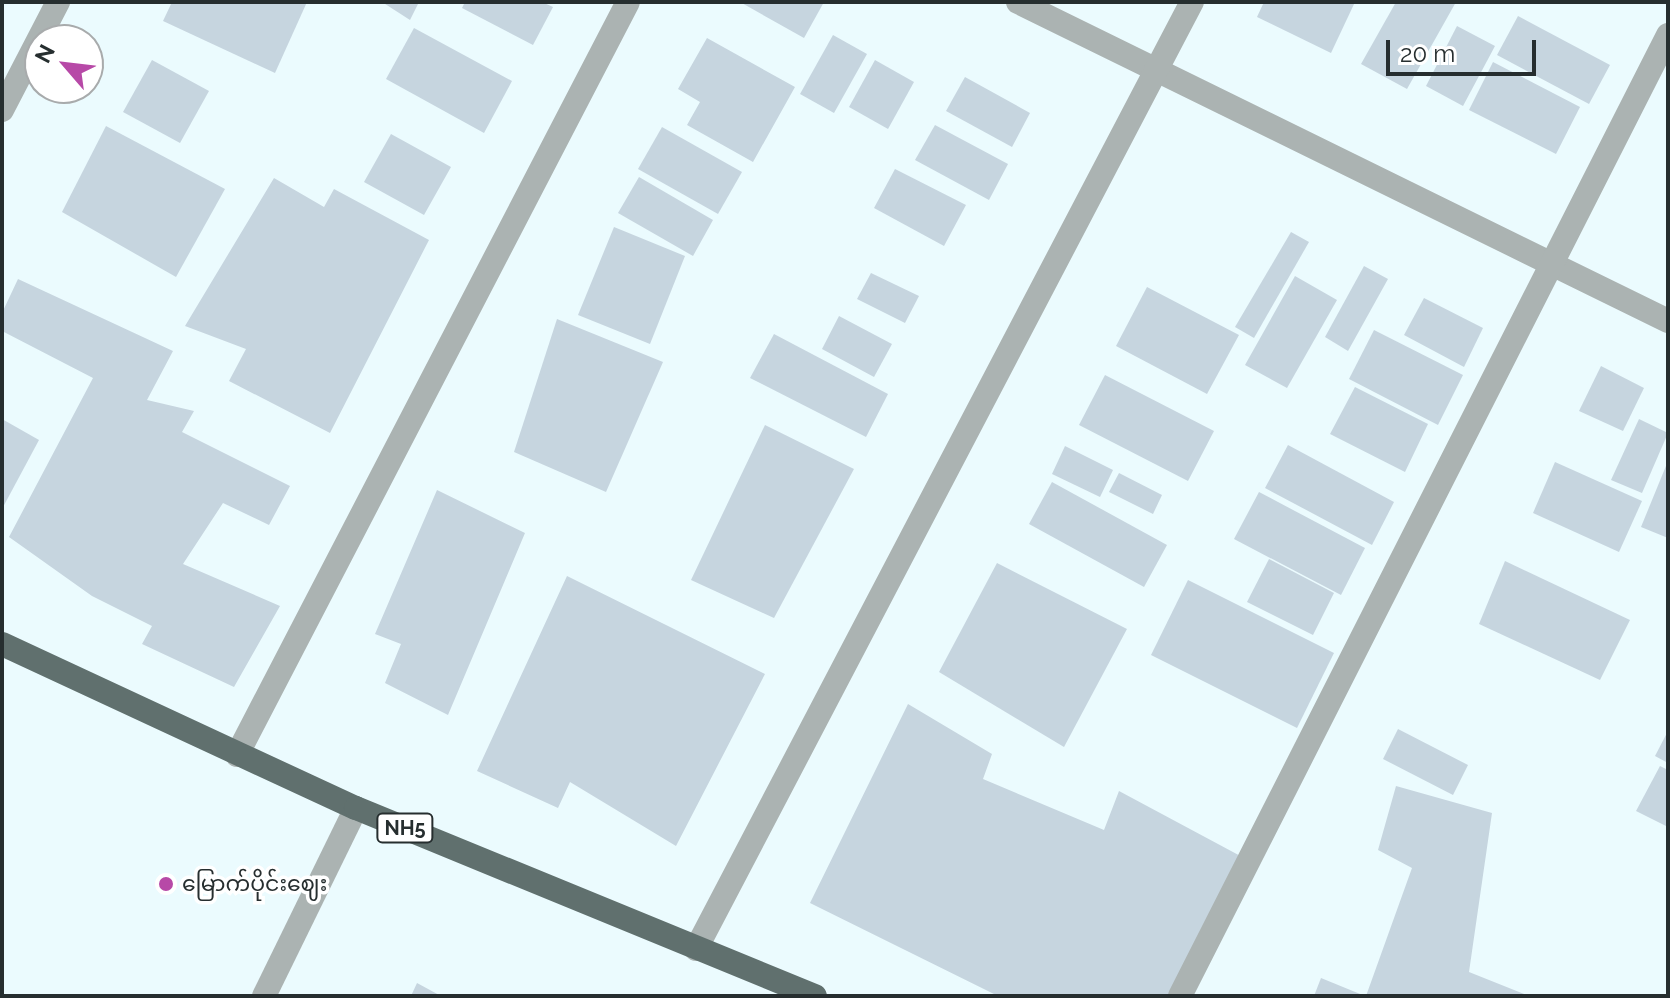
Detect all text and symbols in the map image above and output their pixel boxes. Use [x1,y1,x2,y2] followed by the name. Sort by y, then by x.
[24,24,104,104] north arrow
[1390,24,1540,74] scale bar
[1400,39,1455,68] text: 20 m
[29,40,60,67] text: N
[375,812,435,844] road number: NH5
[182,871,327,897] place label: မြောက်ပိုင်းဈေး
[157,875,175,893] marker: မြောက်ပိုင်းဈေး

